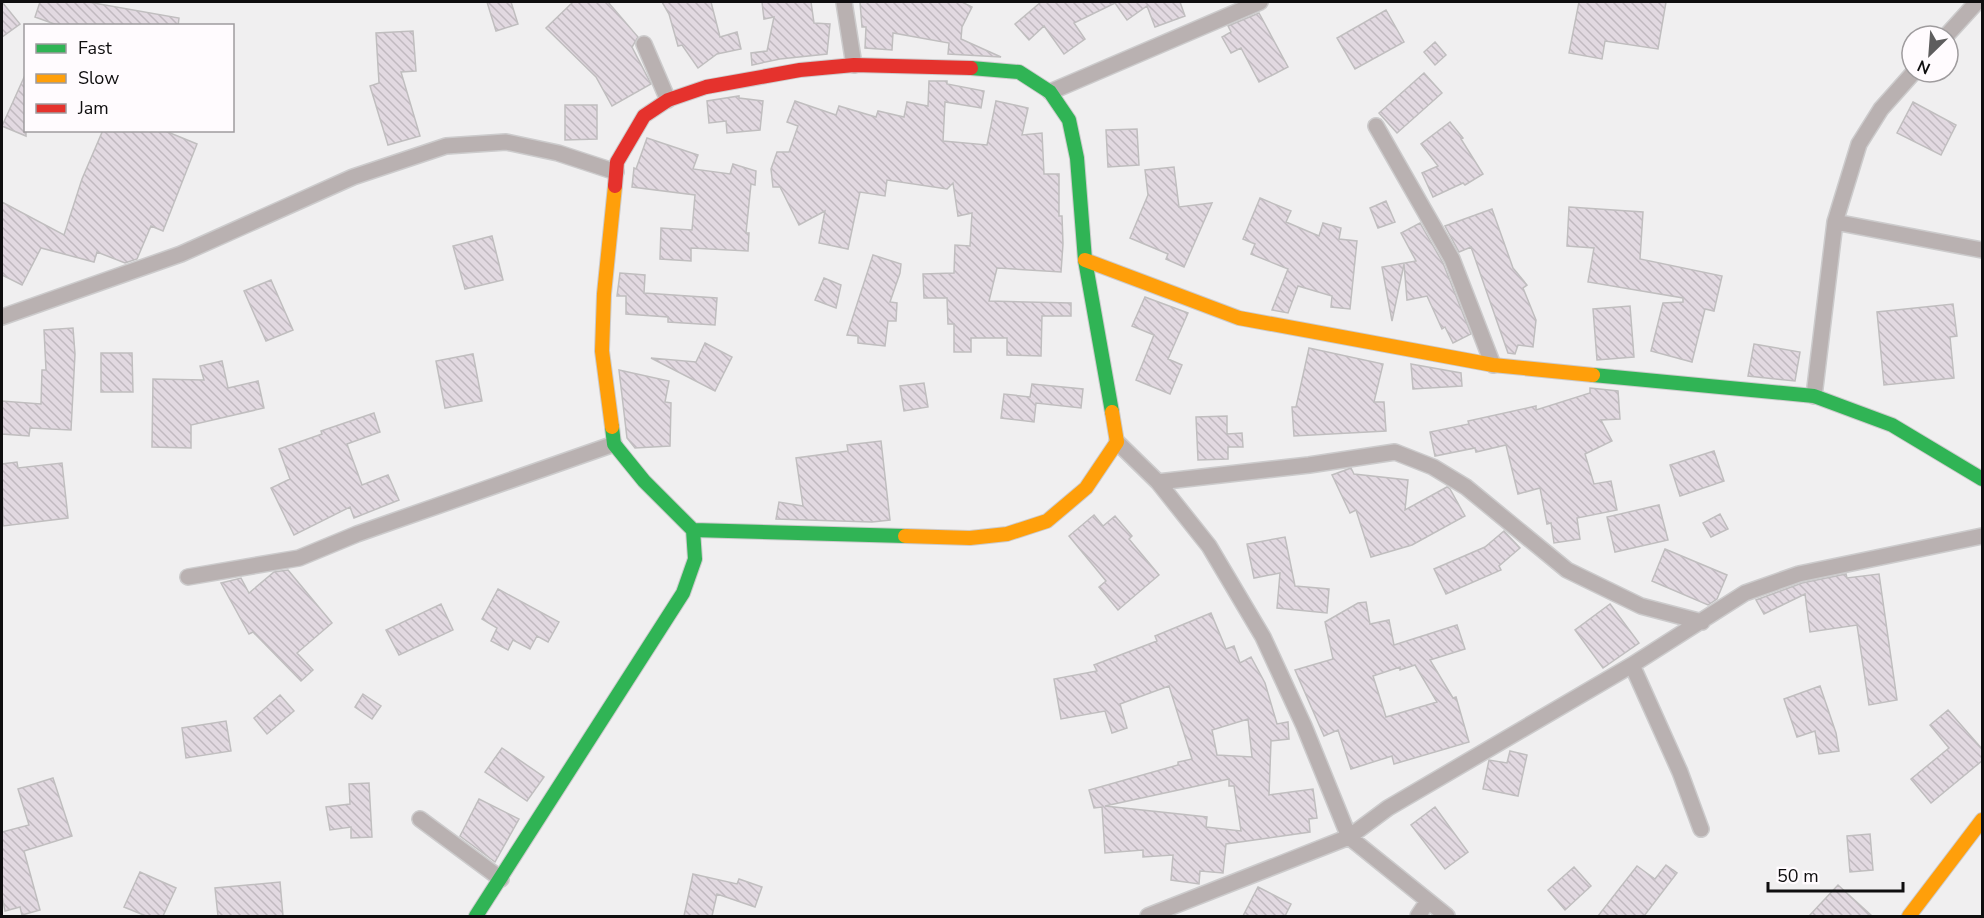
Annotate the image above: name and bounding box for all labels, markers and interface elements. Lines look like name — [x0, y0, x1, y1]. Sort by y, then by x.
legend — [24, 24, 234, 132]
north arrow — [1900, 24, 1960, 84]
text: Fast — [78, 36, 113, 60]
text: N — [1914, 54, 1934, 79]
text: Slow — [78, 66, 119, 90]
text: Jam — [77, 96, 109, 120]
scale bar — [1768, 855, 1903, 893]
text: 50 m — [1777, 864, 1819, 888]

